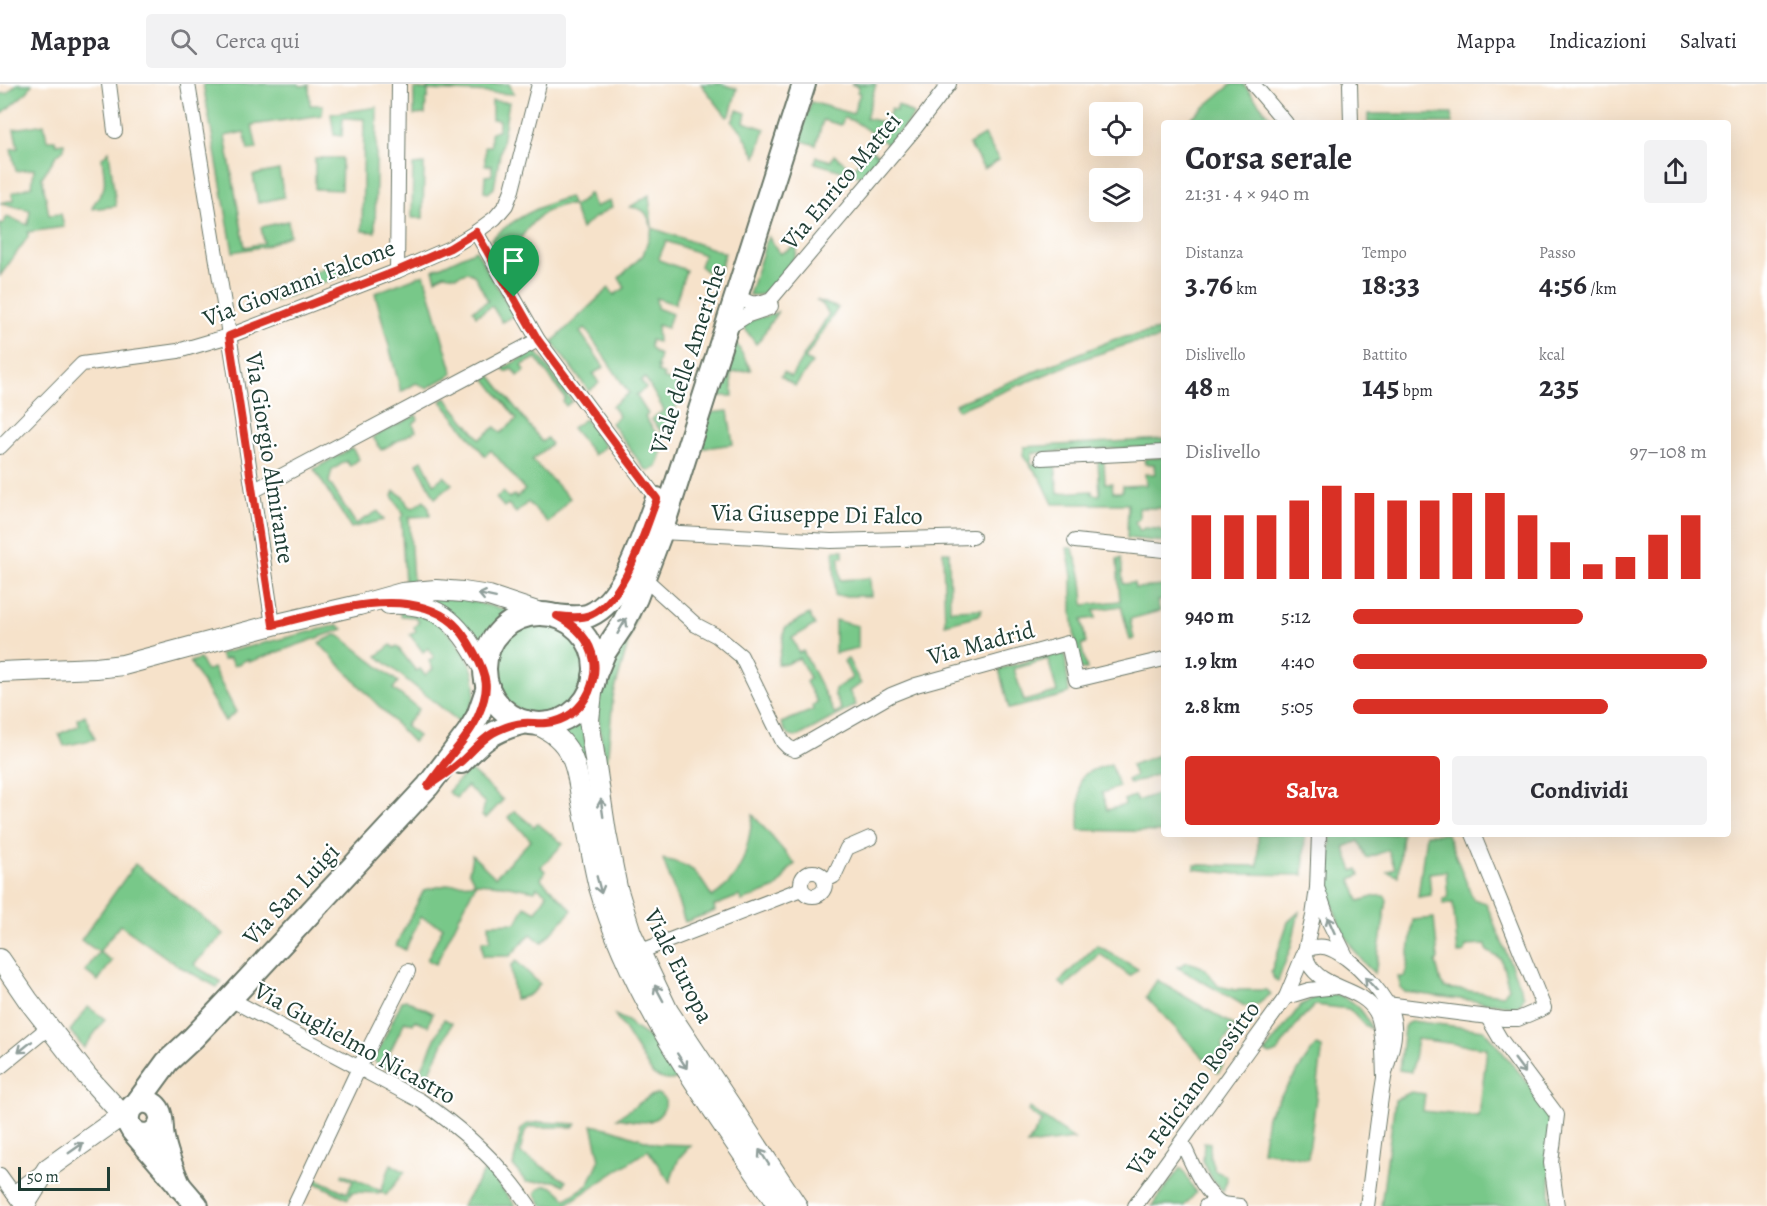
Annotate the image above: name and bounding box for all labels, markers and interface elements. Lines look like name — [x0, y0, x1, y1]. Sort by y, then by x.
search box — [146, 14, 566, 68]
text: Mappa — [30, 22, 110, 60]
icon: search — [167, 25, 200, 58]
text: Cerca qui — [215, 26, 300, 56]
text: Mappa — [1456, 27, 1516, 55]
text: Indicazioni — [1549, 27, 1647, 55]
text: Salvati — [1680, 27, 1737, 55]
map controls — [1089, 102, 1143, 222]
button: locate — [1089, 102, 1143, 156]
street label: Via Enrico Mattei — [773, 106, 908, 257]
text: Corsa serale — [1185, 135, 1352, 180]
button: share — [1644, 140, 1707, 203]
button: layers — [1089, 168, 1143, 222]
text: 21:31 · 4 × 940 m — [1185, 180, 1310, 207]
street label: Via Giovanni Falcone — [197, 232, 400, 335]
pin — [488, 235, 539, 297]
text: Distanza — [1185, 242, 1244, 264]
text: Tempo — [1362, 242, 1407, 264]
text: Passo — [1539, 242, 1576, 264]
icon: arrive — [497, 244, 530, 277]
street label: Viale delle Americhe — [642, 260, 734, 459]
text: 3.76 — [1185, 264, 1233, 304]
text: 18:33 — [1362, 264, 1420, 304]
text: 4:56 — [1539, 264, 1587, 304]
text: km — [1233, 278, 1257, 300]
text: /km — [1587, 278, 1617, 300]
text: Dislivello — [1185, 344, 1245, 366]
text: Battito — [1362, 344, 1407, 366]
text: kcal — [1539, 344, 1565, 366]
street label: Via Giorgio Almirante — [237, 349, 302, 566]
text: 48 — [1185, 366, 1214, 406]
text: 145 — [1362, 366, 1400, 406]
text: 235 — [1539, 366, 1579, 406]
text: m — [1214, 380, 1230, 402]
text: bpm — [1400, 380, 1433, 402]
text: Dislivello — [1185, 438, 1261, 465]
text: 97–108 m — [1630, 438, 1707, 465]
street label: Via Giuseppe Di Falco — [710, 496, 923, 532]
one-way arrow — [478, 590, 498, 601]
text: 940 m — [1185, 603, 1234, 630]
text: 5:12 — [1281, 603, 1311, 630]
street label: Via Madrid — [923, 613, 1038, 673]
one-way arrow — [616, 618, 628, 635]
text: 1.9 km — [1185, 648, 1238, 675]
text: 4:40 — [1281, 648, 1315, 675]
text: 2.8 km — [1185, 693, 1240, 720]
text: 5:05 — [1281, 693, 1314, 720]
button: Salva — [1185, 756, 1440, 825]
button: Condividi — [1452, 756, 1707, 825]
one-way arrow — [597, 799, 608, 818]
street label: Via San Luigi — [235, 836, 346, 953]
one-way arrow — [594, 875, 606, 894]
street label: Viale Europa — [636, 902, 722, 1029]
one-way arrow — [1325, 916, 1336, 934]
street label: Via Guglielmo Nicastro — [247, 974, 462, 1112]
one-way arrow — [1364, 977, 1378, 992]
one-way arrow — [653, 985, 665, 1002]
street label: Via Feliciano Rossitto — [1118, 994, 1267, 1183]
one-way arrow — [17, 1040, 33, 1053]
one-way arrow — [676, 1052, 688, 1069]
one-way arrow — [1514, 1058, 1527, 1074]
one-way arrow — [68, 1142, 84, 1154]
one-way arrow — [758, 1149, 770, 1166]
scale bar — [18, 1164, 110, 1192]
text: 50 m — [27, 1166, 59, 1188]

